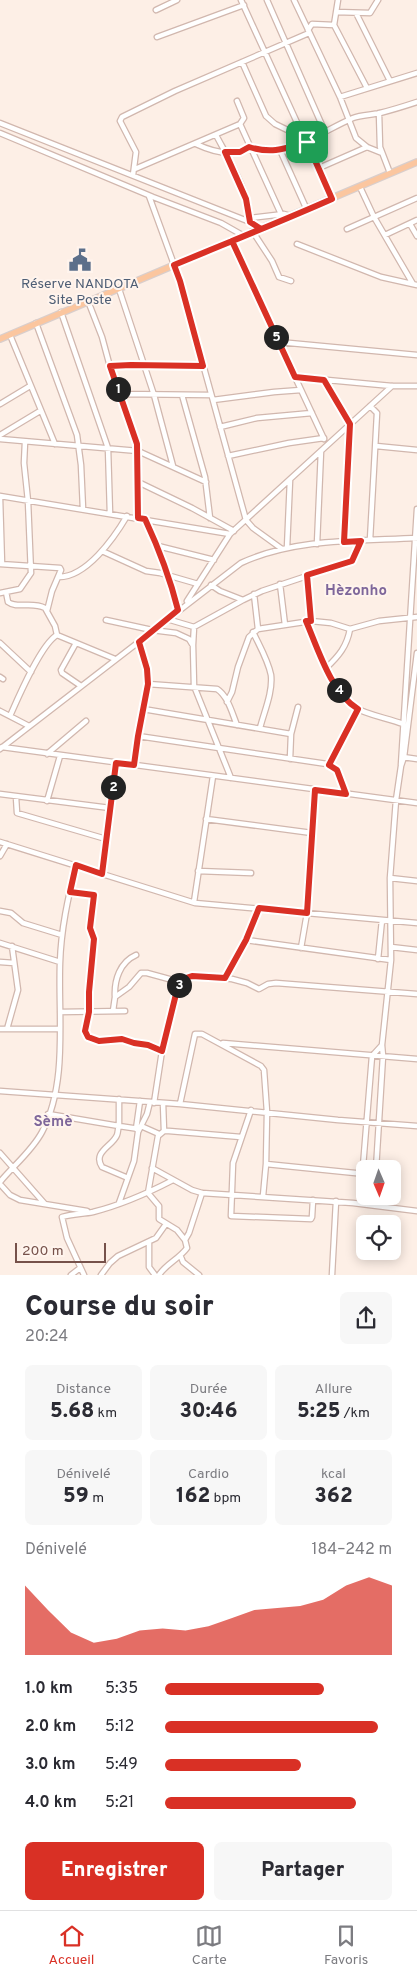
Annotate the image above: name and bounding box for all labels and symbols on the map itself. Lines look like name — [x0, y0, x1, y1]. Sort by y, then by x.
pin — [286, 121, 328, 163]
public building icon: Réserve NANDOTA Site Poste — [67, 247, 93, 273]
place label: Réserve NANDOTA Site Poste — [21, 276, 139, 309]
pin: 5 — [264, 324, 288, 350]
pin: 1 — [106, 376, 130, 402]
district label: Hèzonho — [325, 582, 387, 601]
pin: 4 — [326, 678, 352, 702]
pin: 2 — [100, 774, 126, 800]
pin: 3 — [166, 972, 192, 998]
district label: Sèmè — [33, 1113, 73, 1132]
north arrow — [356, 1160, 401, 1205]
scale bar — [15, 1240, 106, 1263]

